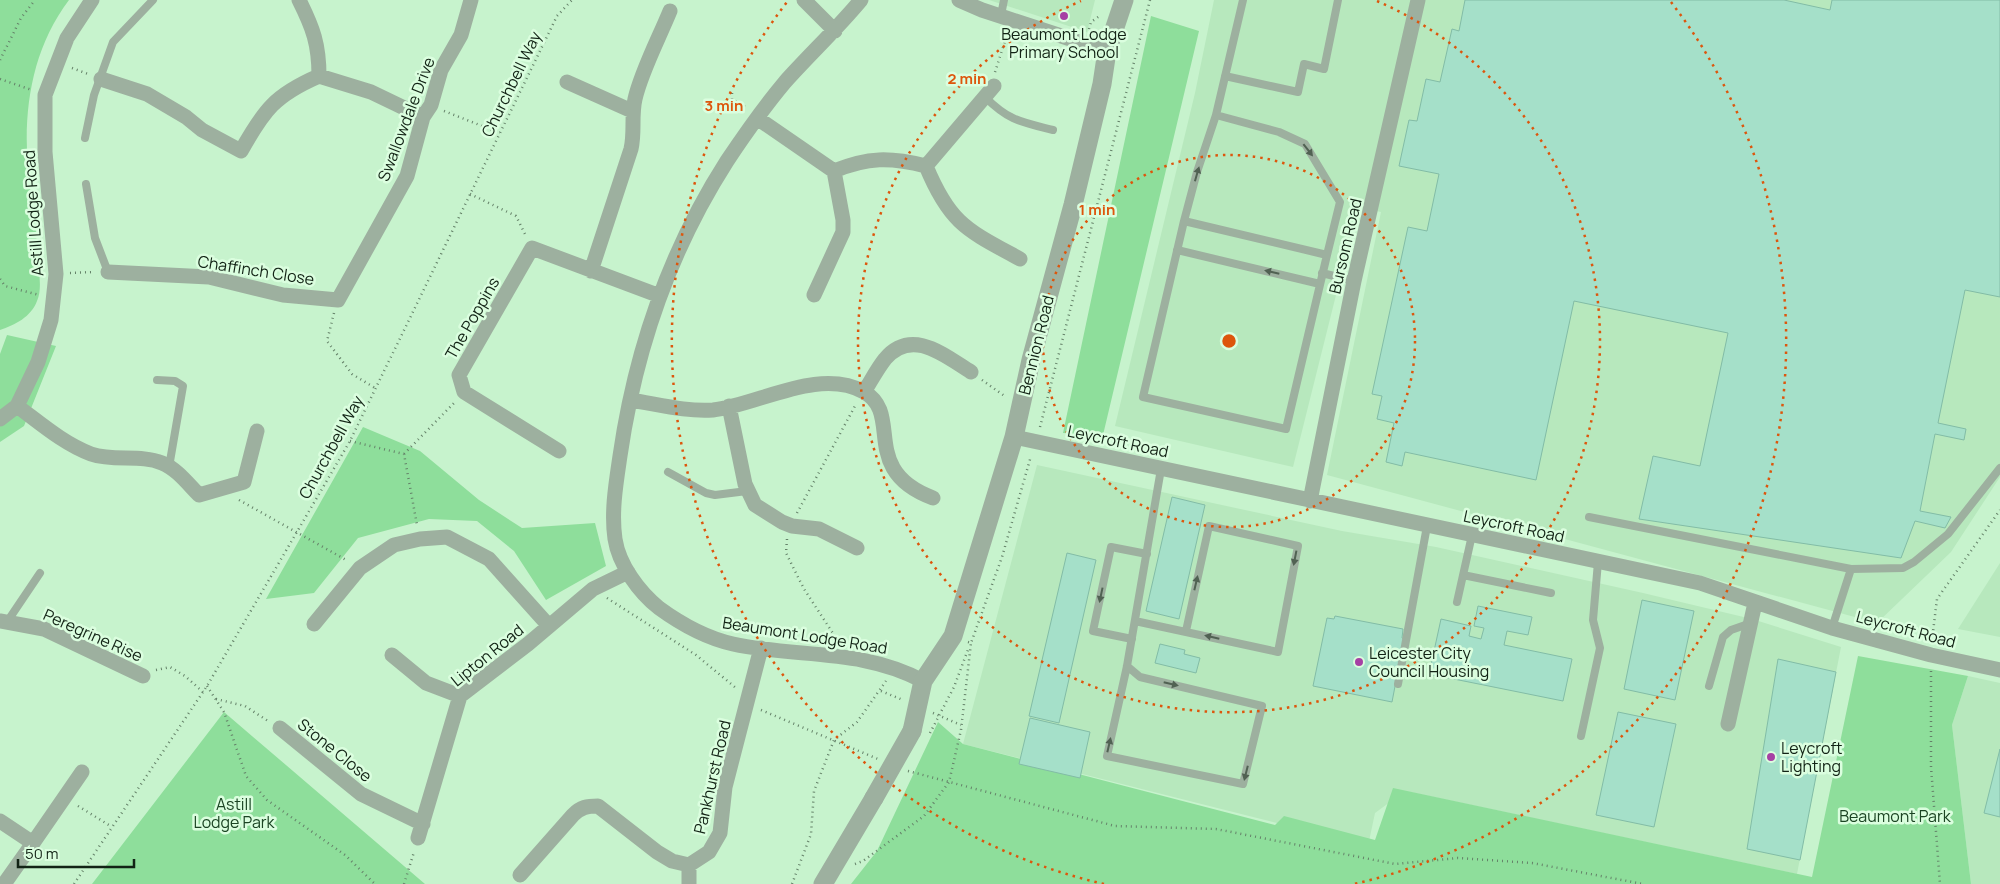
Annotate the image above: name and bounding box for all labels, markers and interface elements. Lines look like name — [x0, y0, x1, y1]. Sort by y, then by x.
marker: Beaumont Lodge Primary School — [1058, 10, 1070, 22]
place label: Beaumont Lodge Primary School — [1001, 23, 1127, 63]
street label: Churchbell Way — [476, 27, 546, 141]
street label: Swallowdale Drive — [372, 54, 440, 184]
text: 2 min — [947, 68, 987, 89]
text: 3 min — [705, 95, 743, 116]
one-way arrow — [1303, 143, 1313, 157]
street label: Astill Lodge Road — [18, 149, 48, 277]
one-way arrow — [1193, 167, 1201, 182]
street label: Bursom Road — [1323, 196, 1367, 296]
text: 1 min — [1079, 199, 1115, 220]
street label: Chaffinch Close — [196, 250, 316, 290]
one-way arrow — [1265, 268, 1280, 276]
street label: The Poppins — [440, 273, 504, 363]
street label: Bennion Road — [1013, 293, 1059, 397]
centre of rings — [1220, 332, 1238, 350]
street label: Churchbell Way — [293, 391, 369, 503]
street label: Leycroft Road — [1066, 420, 1170, 462]
street label: Leycroft Road — [1462, 505, 1566, 547]
one-way arrow — [1291, 551, 1299, 567]
one-way arrow — [1192, 576, 1200, 591]
one-way arrow — [1096, 587, 1104, 603]
street label: Peregrine Rise — [40, 603, 146, 667]
street label: Leycroft Road — [1854, 605, 1958, 653]
street label: Beaumont Lodge Road — [721, 611, 889, 659]
street label: Lipton Road — [446, 619, 528, 691]
one-way arrow — [1205, 633, 1220, 641]
place label: Leicester City Council Housing — [1369, 642, 1489, 682]
marker: Leicester City Council Housing — [1353, 656, 1365, 668]
one-way arrow — [1163, 680, 1178, 688]
street label: Stone Close — [293, 713, 377, 787]
street label: Pankhurst Road — [688, 718, 736, 836]
one-way arrow — [1106, 737, 1114, 753]
place label: Leycroft Lighting — [1781, 737, 1843, 777]
marker: Leycroft Lighting — [1765, 751, 1777, 763]
one-way arrow — [1242, 765, 1250, 780]
park label: Astill Lodge Park — [193, 793, 276, 833]
park label: Beaumont Park — [1839, 805, 1952, 827]
scale bar — [18, 836, 134, 868]
text: 50 m — [25, 843, 59, 864]

